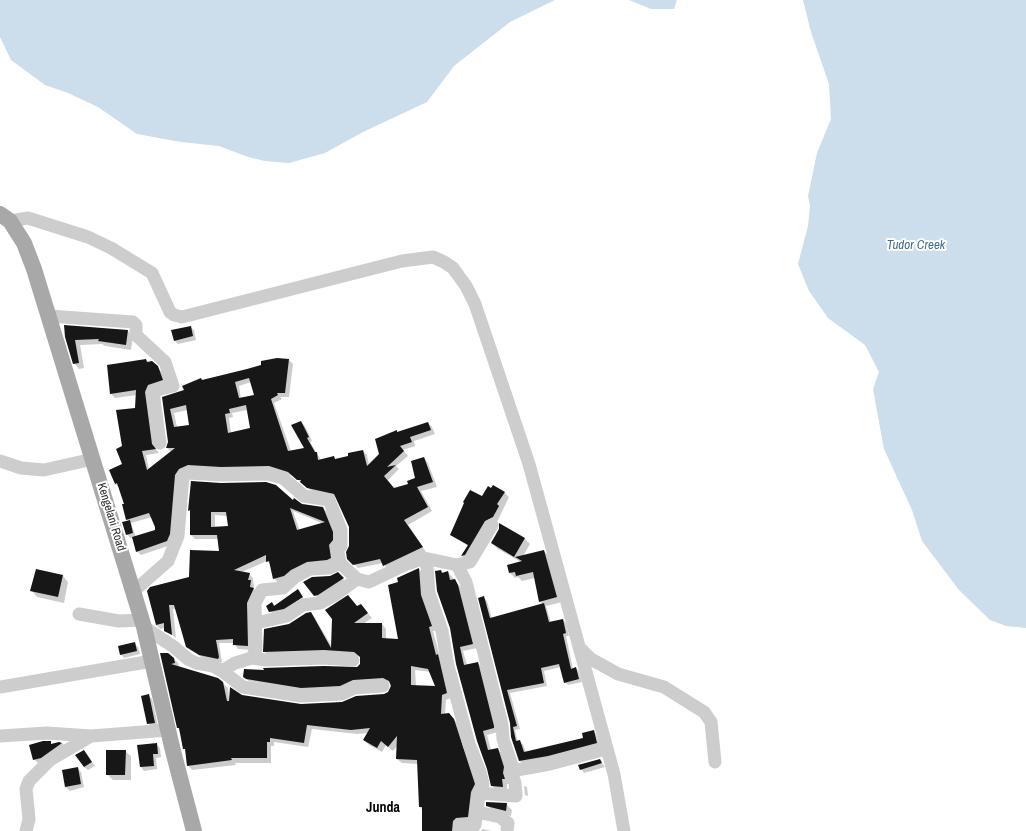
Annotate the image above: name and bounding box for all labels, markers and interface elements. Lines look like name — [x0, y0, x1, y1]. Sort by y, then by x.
water label: Tudor Creek — [887, 238, 945, 254]
street label: Kengelani Road — [94, 481, 128, 553]
district label: Junda — [366, 800, 400, 816]

